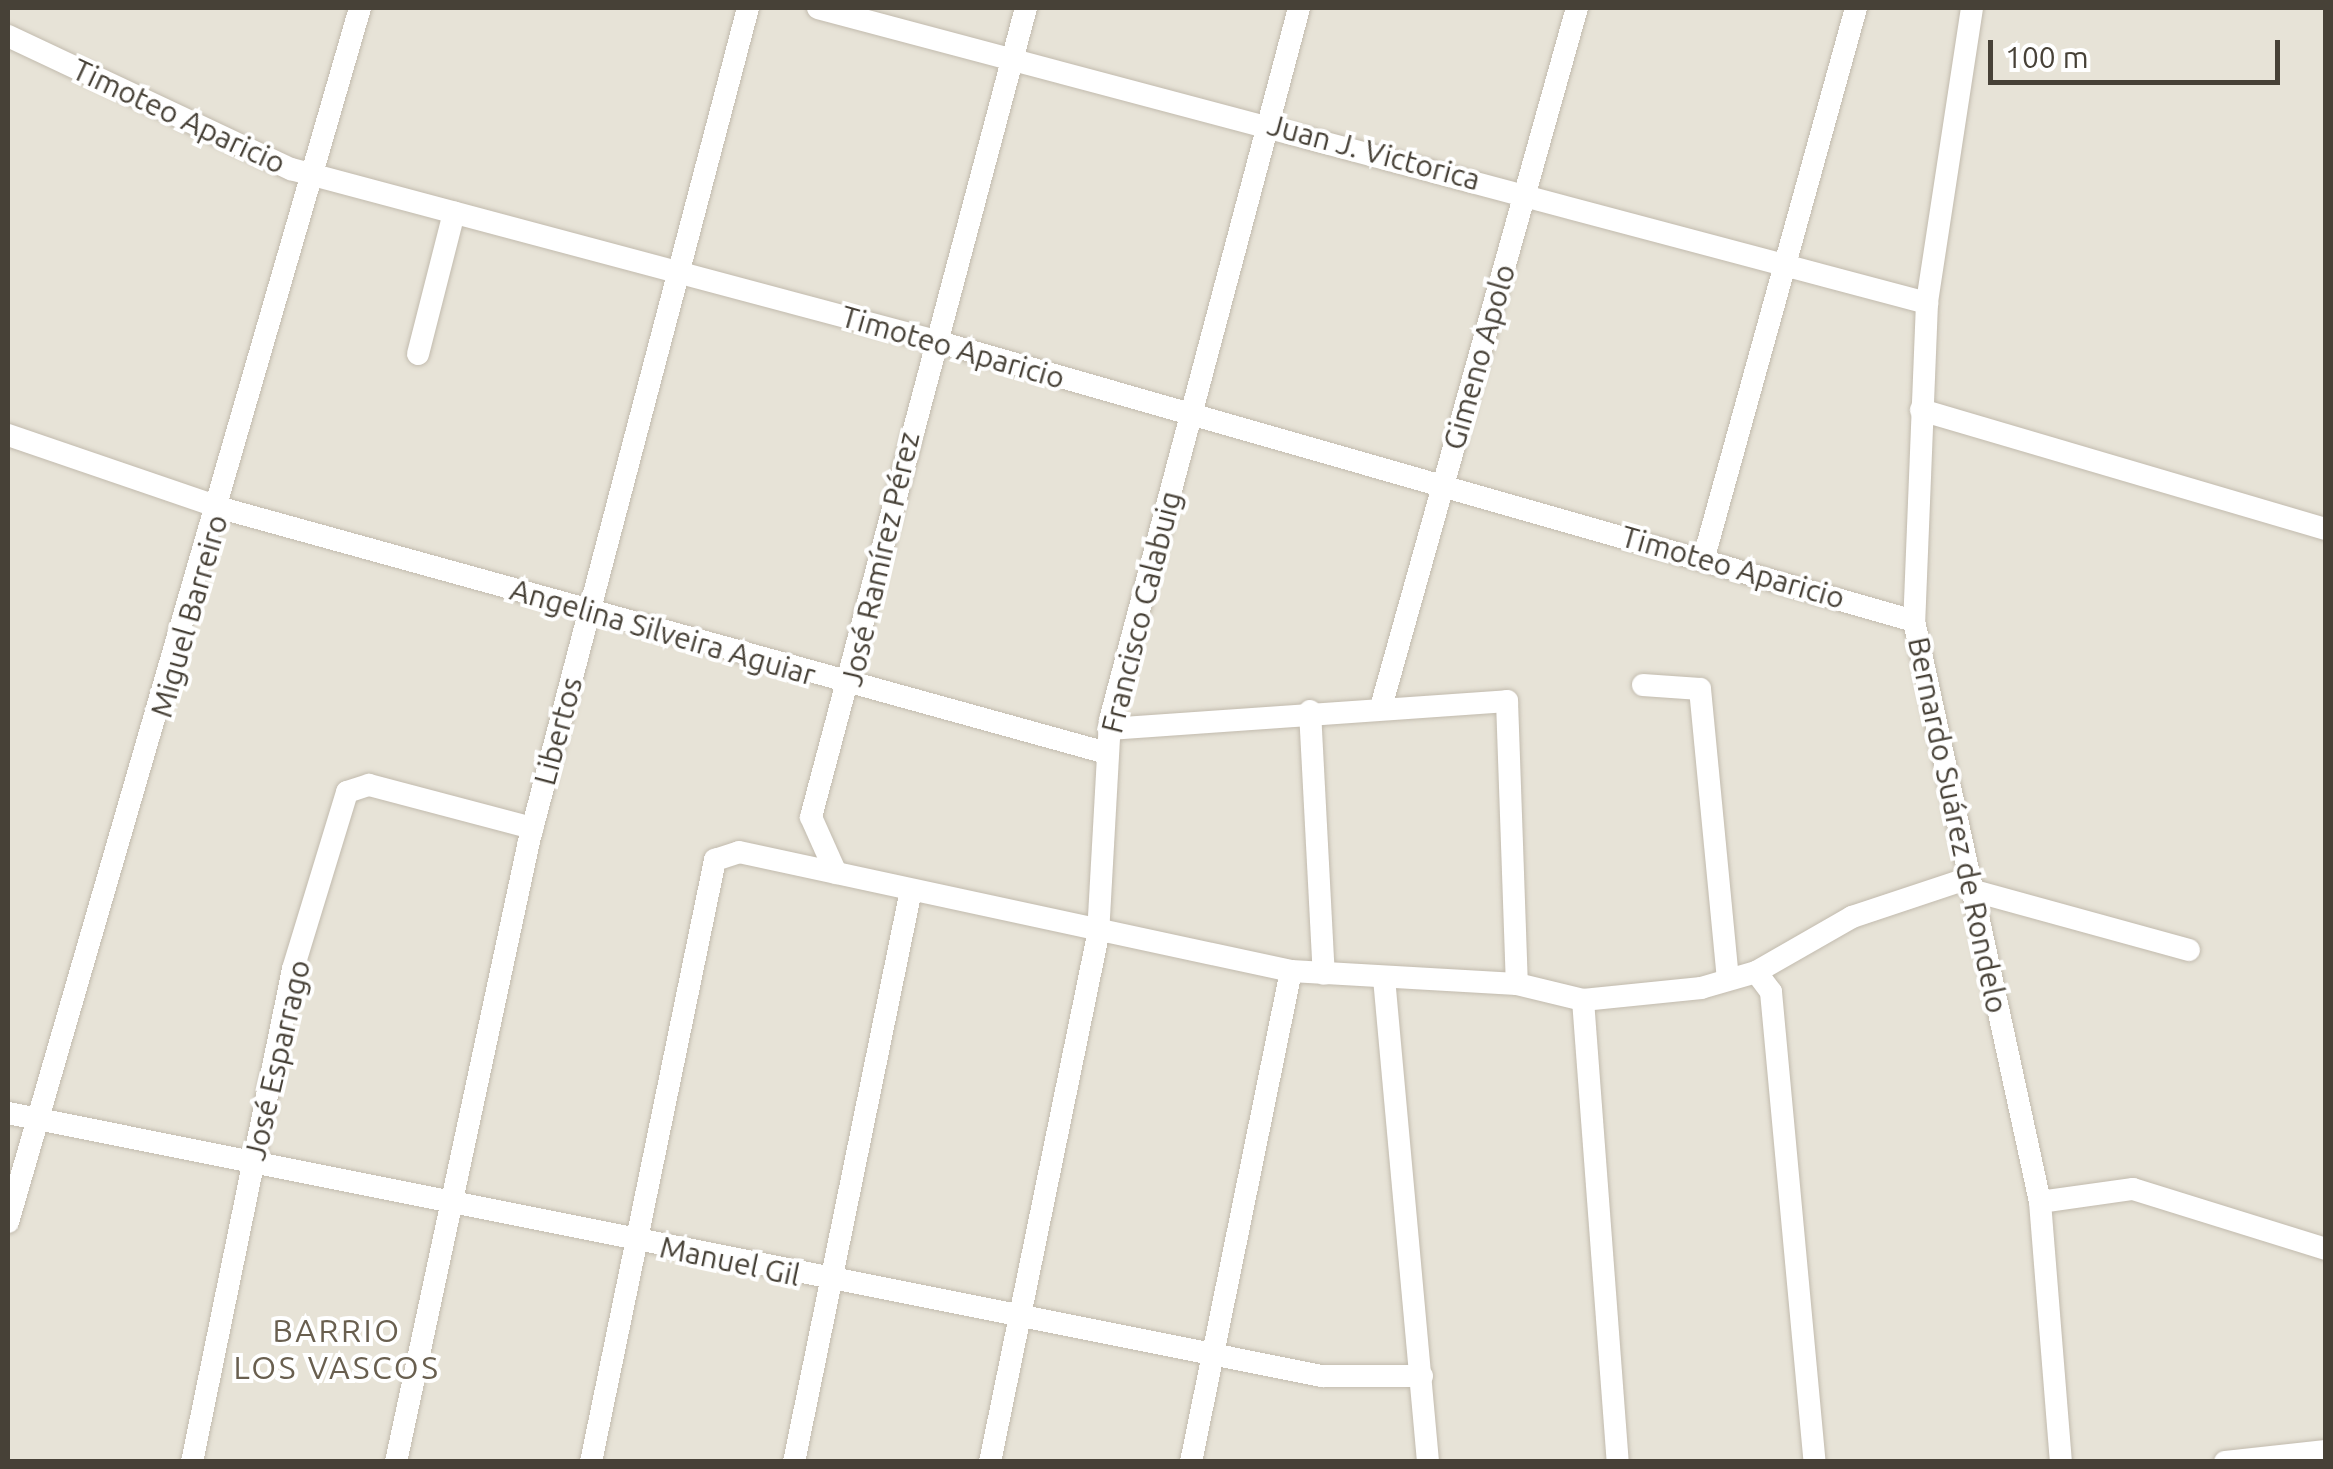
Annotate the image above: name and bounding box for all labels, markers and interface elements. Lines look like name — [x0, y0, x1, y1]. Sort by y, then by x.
scale bar — [1993, 20, 2286, 82]
text: 100 m — [2005, 40, 2089, 74]
street label: Timoteo Aparicio — [67, 51, 291, 181]
street label: Juan J. Victorica — [1264, 106, 1484, 198]
street label: Gimeno Apolo — [1435, 260, 1523, 454]
street label: Timoteo Aparicio — [837, 298, 1069, 396]
street label: José Ramírez Pérez — [833, 428, 927, 690]
street label: Francisco Calabuig — [1094, 487, 1188, 737]
street label: Miguel Barreiro — [143, 511, 235, 721]
street label: Timoteo Aparicio — [1617, 518, 1849, 616]
street label: Angelina Silveira Aguiar — [506, 571, 820, 693]
street label: Bernardo Suárez de Rondelo — [1901, 634, 2015, 1016]
street label: Libertos — [526, 673, 590, 789]
street label: José Esparrago — [236, 956, 318, 1164]
street label: Manuel Gil — [657, 1229, 803, 1293]
district label: BARRIO LOS VASCOS — [234, 1312, 440, 1387]

